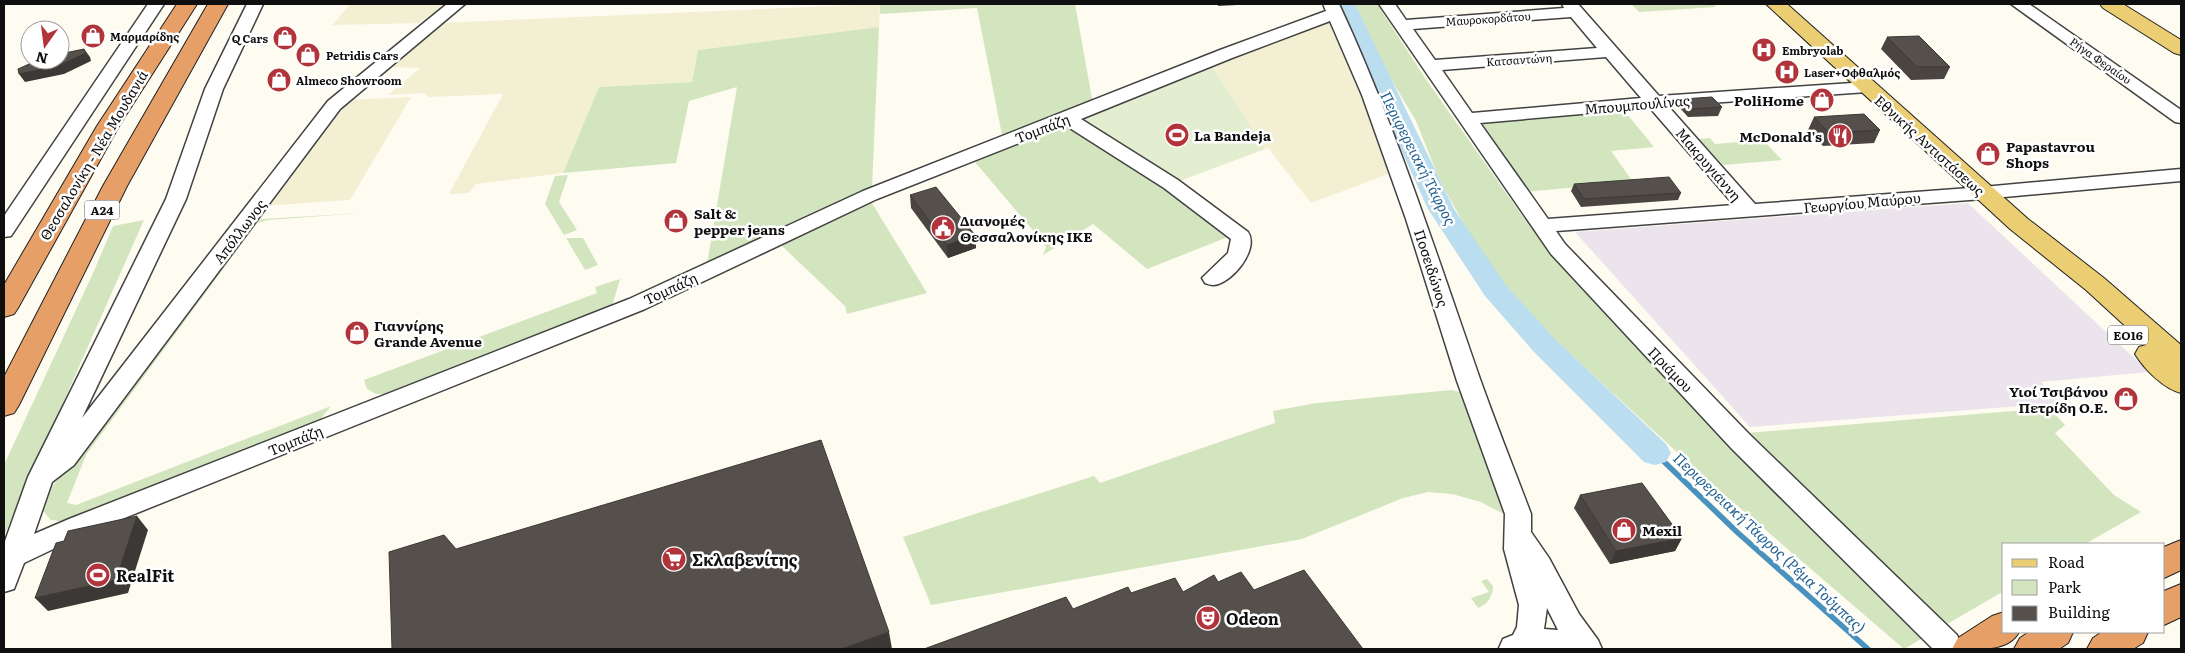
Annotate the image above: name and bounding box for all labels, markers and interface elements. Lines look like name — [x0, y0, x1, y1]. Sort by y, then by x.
street label: Μαυροκορδάτου — [1445, 7, 1531, 29]
north arrow — [20, 20, 70, 70]
shop icon: Μαρμαρίδης — [80, 23, 106, 49]
shop icon: Q Cars — [272, 25, 298, 51]
place label: Μαρμαρίδης — [110, 28, 179, 44]
place label: Q Cars — [232, 30, 268, 46]
street label: Ρήγα Φεραίου — [2067, 33, 2135, 87]
hospital icon: Embryolab — [1751, 37, 1777, 63]
shop icon: Petridis Cars — [295, 42, 321, 68]
place label: Embryolab — [1782, 42, 1843, 58]
text: N — [33, 47, 50, 70]
place label: Petridis Cars — [326, 47, 399, 63]
street label: Κατσαντώνη — [1486, 49, 1552, 69]
hospital icon: Laser+Οφθαλμός — [1774, 59, 1800, 85]
place label: Laser+Οφθαλμός — [1804, 64, 1900, 80]
street label: Θεσσαλονίκη - Νέα Μουδανιά — [34, 66, 152, 244]
shop icon: Almeco Showroom — [266, 67, 292, 93]
place label: Almeco Showroom — [296, 72, 402, 88]
water label: Περιφερειακή Τάφρος — [1375, 87, 1463, 229]
shop icon: PoliHome — [1809, 87, 1835, 113]
street label: Μπουμπουλίνας — [1583, 89, 1691, 119]
place label: PoliHome — [1734, 90, 1804, 110]
street label: Εθνικής Αντιστάσεως — [1871, 90, 1989, 200]
street label: Τομπάζη — [1012, 108, 1072, 148]
sports icon: La Bandeja — [1164, 122, 1190, 148]
street label: Μακρυγιάννη — [1672, 123, 1746, 205]
restaurant icon: McDonald's — [1827, 123, 1853, 149]
place label: La Bandeja — [1194, 125, 1272, 145]
place label: McDonald's — [1739, 126, 1822, 146]
place label: Papastavrou Shops — [2006, 136, 2095, 172]
shop icon: Papastavrou Shops — [1975, 141, 2001, 167]
street label: Γεωργίου Μαύρου — [1803, 187, 1921, 217]
street label: Απόλλωνος — [208, 195, 270, 267]
road number: Α24 — [84, 200, 120, 220]
place label: Salt & pepper jeans — [694, 203, 785, 239]
shop icon: Salt & pepper jeans — [663, 208, 689, 234]
place label: Διανομές Θεσσαλονίκης ΙΚΕ — [960, 210, 1093, 246]
public building icon: Διανομές Θεσσαλονίκης ΙΚΕ — [930, 215, 956, 241]
street label: Ποσειδώνος — [1410, 227, 1454, 309]
street label: Τομπάζη — [640, 267, 700, 309]
place label: Γιαννίρης Grande Avenue — [374, 315, 482, 351]
shop icon: Γιαννίρης Grande Avenue — [344, 320, 370, 346]
road number: ΕΟ16 — [2108, 326, 2148, 344]
street label: Πριάμου — [1644, 342, 1698, 396]
place label: Υιοί Τσιβάνου Πετρίδη Ο.Ε. — [2009, 381, 2108, 417]
shop icon: Υιοί Τσιβάνου Πετρίδη Ο.Ε. — [2113, 386, 2139, 412]
street label: Τομπάζη — [265, 420, 325, 460]
water label: Περιφερειακή Τάφρος (Ρέμα Τούμπας) — [1669, 446, 1871, 638]
shop icon: Mexil — [1611, 517, 1637, 543]
place label: Mexil — [1642, 520, 1682, 540]
legend — [2002, 543, 2165, 633]
supermarket icon: Σκλαβενίτης — [661, 546, 687, 572]
place label: Σκλαβενίτης — [692, 547, 798, 571]
text: Road — [2048, 550, 2084, 573]
sports icon: RealFit — [85, 562, 111, 588]
place label: RealFit — [116, 563, 174, 587]
text: Park — [2048, 575, 2082, 598]
text: Building — [2048, 600, 2110, 623]
theatre icon: Odeon — [1195, 605, 1221, 631]
place label: Odeon — [1226, 606, 1279, 630]

